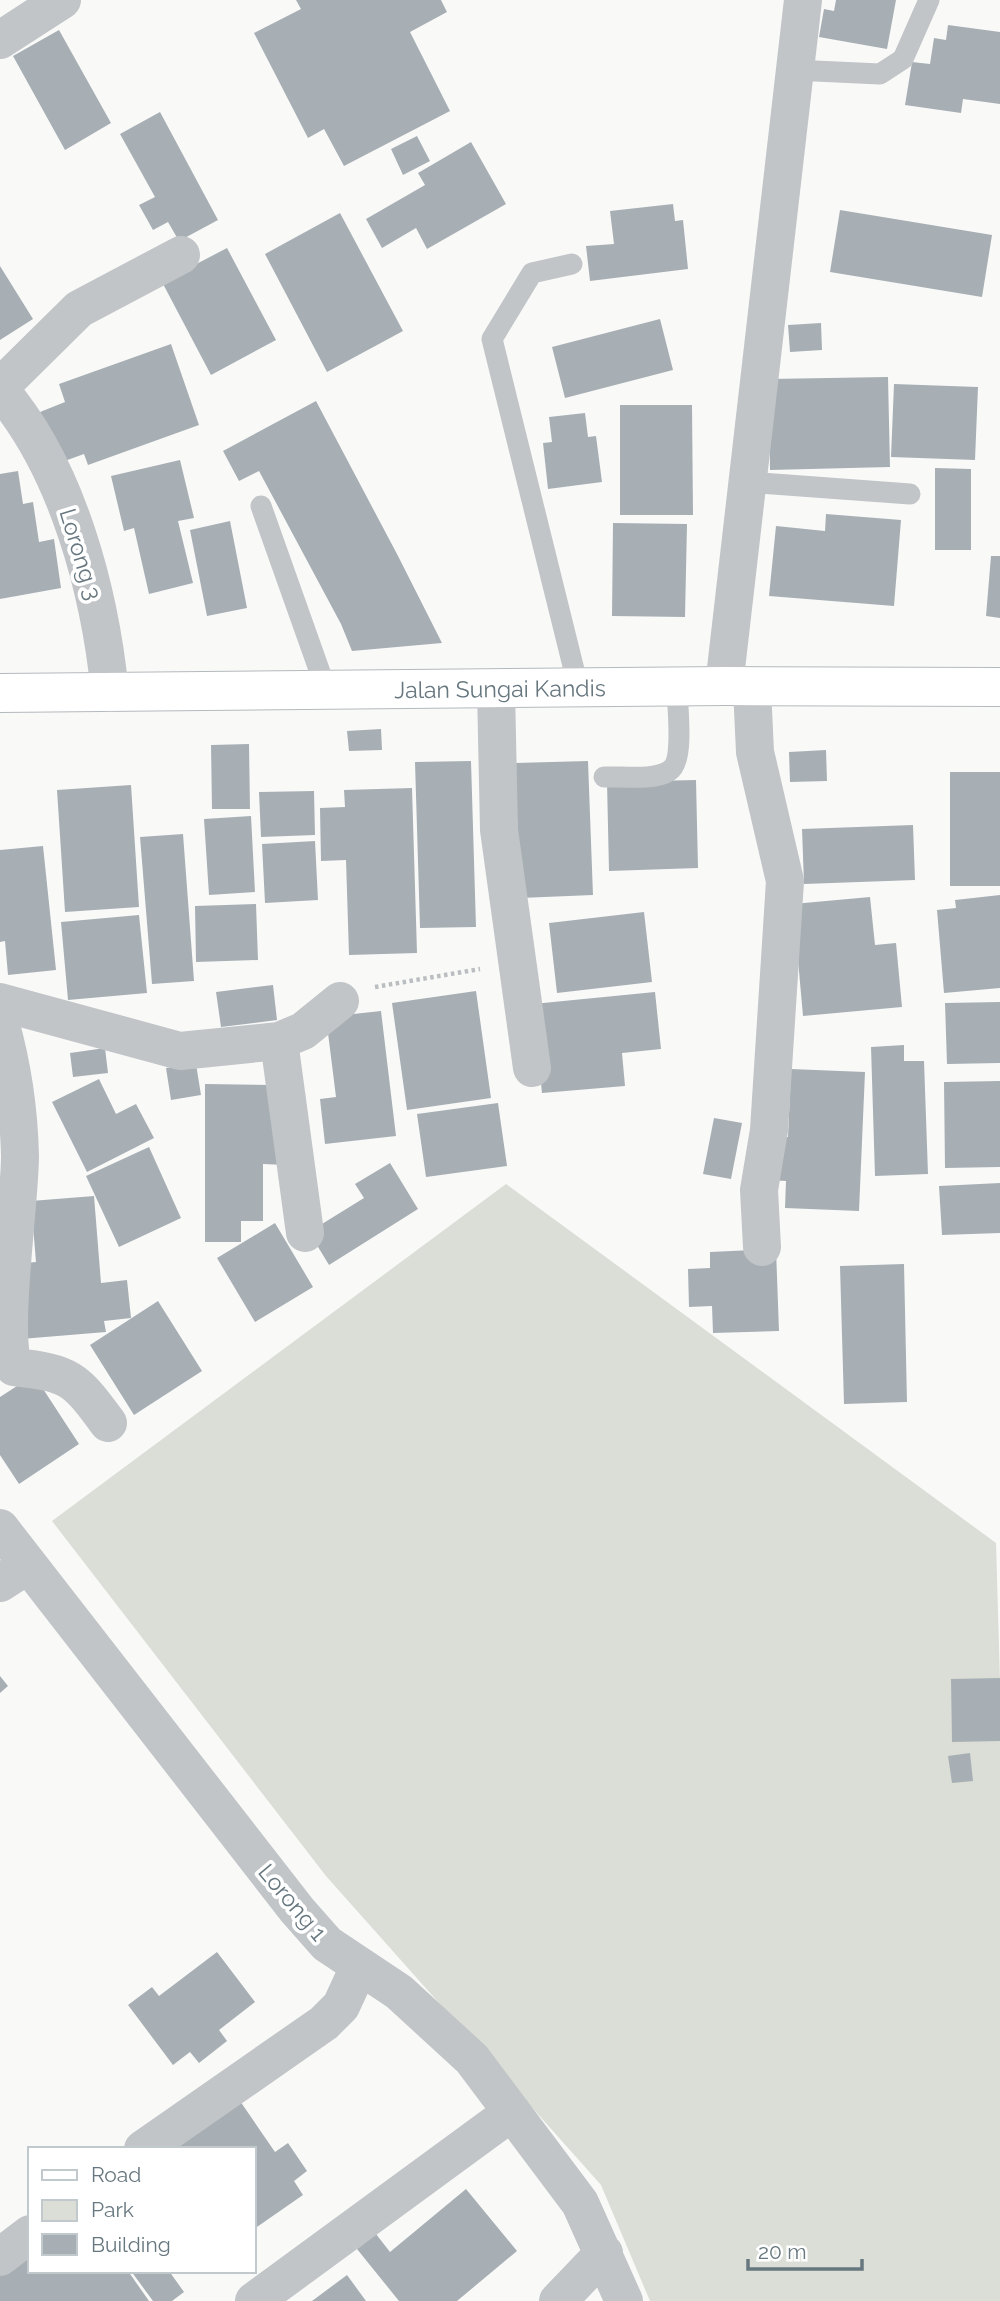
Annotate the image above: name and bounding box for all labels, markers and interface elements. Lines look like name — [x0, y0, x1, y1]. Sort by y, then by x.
street label: Lorong 3 — [54, 505, 108, 603]
street label: Jalan Sungai Kandis — [394, 674, 606, 703]
street label: Lorong 1 — [253, 1858, 333, 1946]
legend — [28, 2147, 256, 2273]
text: Road — [91, 2162, 141, 2187]
text: Park — [91, 2197, 134, 2222]
scale bar — [748, 2228, 862, 2272]
text: Building — [91, 2232, 171, 2257]
text: 20 m — [758, 2239, 806, 2264]

